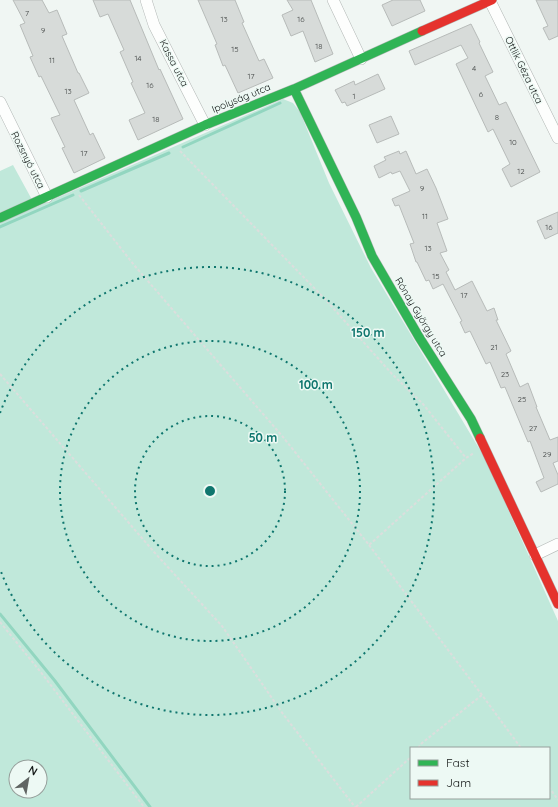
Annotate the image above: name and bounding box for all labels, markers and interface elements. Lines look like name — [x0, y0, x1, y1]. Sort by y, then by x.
house number: 7 — [25, 8, 29, 18]
house number: 13 — [220, 14, 228, 24]
house number: 16 — [297, 14, 305, 24]
house number: 9 — [41, 25, 46, 35]
street label: Ottlik Géza utca — [502, 34, 546, 106]
street label: Kassa utca — [157, 37, 191, 89]
house number: 18 — [315, 41, 323, 51]
house number: 15 — [231, 44, 239, 54]
house number: 14 — [134, 53, 142, 63]
house number: 11 — [49, 55, 55, 65]
house number: 4 — [472, 63, 476, 73]
house number: 17 — [247, 71, 255, 81]
house number: 16 — [146, 80, 154, 90]
street label: Ipolyság utca — [210, 80, 272, 116]
house number: 13 — [64, 86, 72, 96]
house number: 6 — [479, 89, 484, 99]
house number: 1 — [353, 91, 356, 101]
house number: 8 — [495, 112, 499, 122]
house number: 18 — [152, 114, 160, 124]
street label: Rozsnyó utca — [8, 129, 48, 191]
house number: 10 — [509, 137, 517, 147]
house number: 17 — [80, 148, 88, 158]
house number: 12 — [517, 166, 525, 176]
house number: 9 — [420, 183, 425, 193]
house number: 11 — [422, 211, 428, 221]
house number: 16 — [545, 222, 553, 232]
house number: 13 — [424, 243, 432, 253]
house number: 15 — [432, 271, 440, 281]
street label: Rónay György utca — [392, 275, 450, 359]
house number: 17 — [460, 290, 468, 300]
text: 150 m — [351, 325, 385, 340]
house number: 21 — [490, 342, 498, 352]
house number: 23 — [501, 369, 509, 379]
text: 100 m — [299, 377, 333, 392]
house number: 25 — [518, 394, 526, 404]
house number: 27 — [529, 423, 537, 433]
text: 50 m — [249, 430, 277, 445]
house number: 29 — [543, 449, 552, 459]
centre of rings — [203, 484, 217, 498]
legend — [410, 747, 550, 799]
text: Fast — [446, 755, 470, 770]
north arrow — [8, 759, 48, 799]
text: N — [26, 762, 40, 779]
text: Jam — [446, 775, 471, 790]

